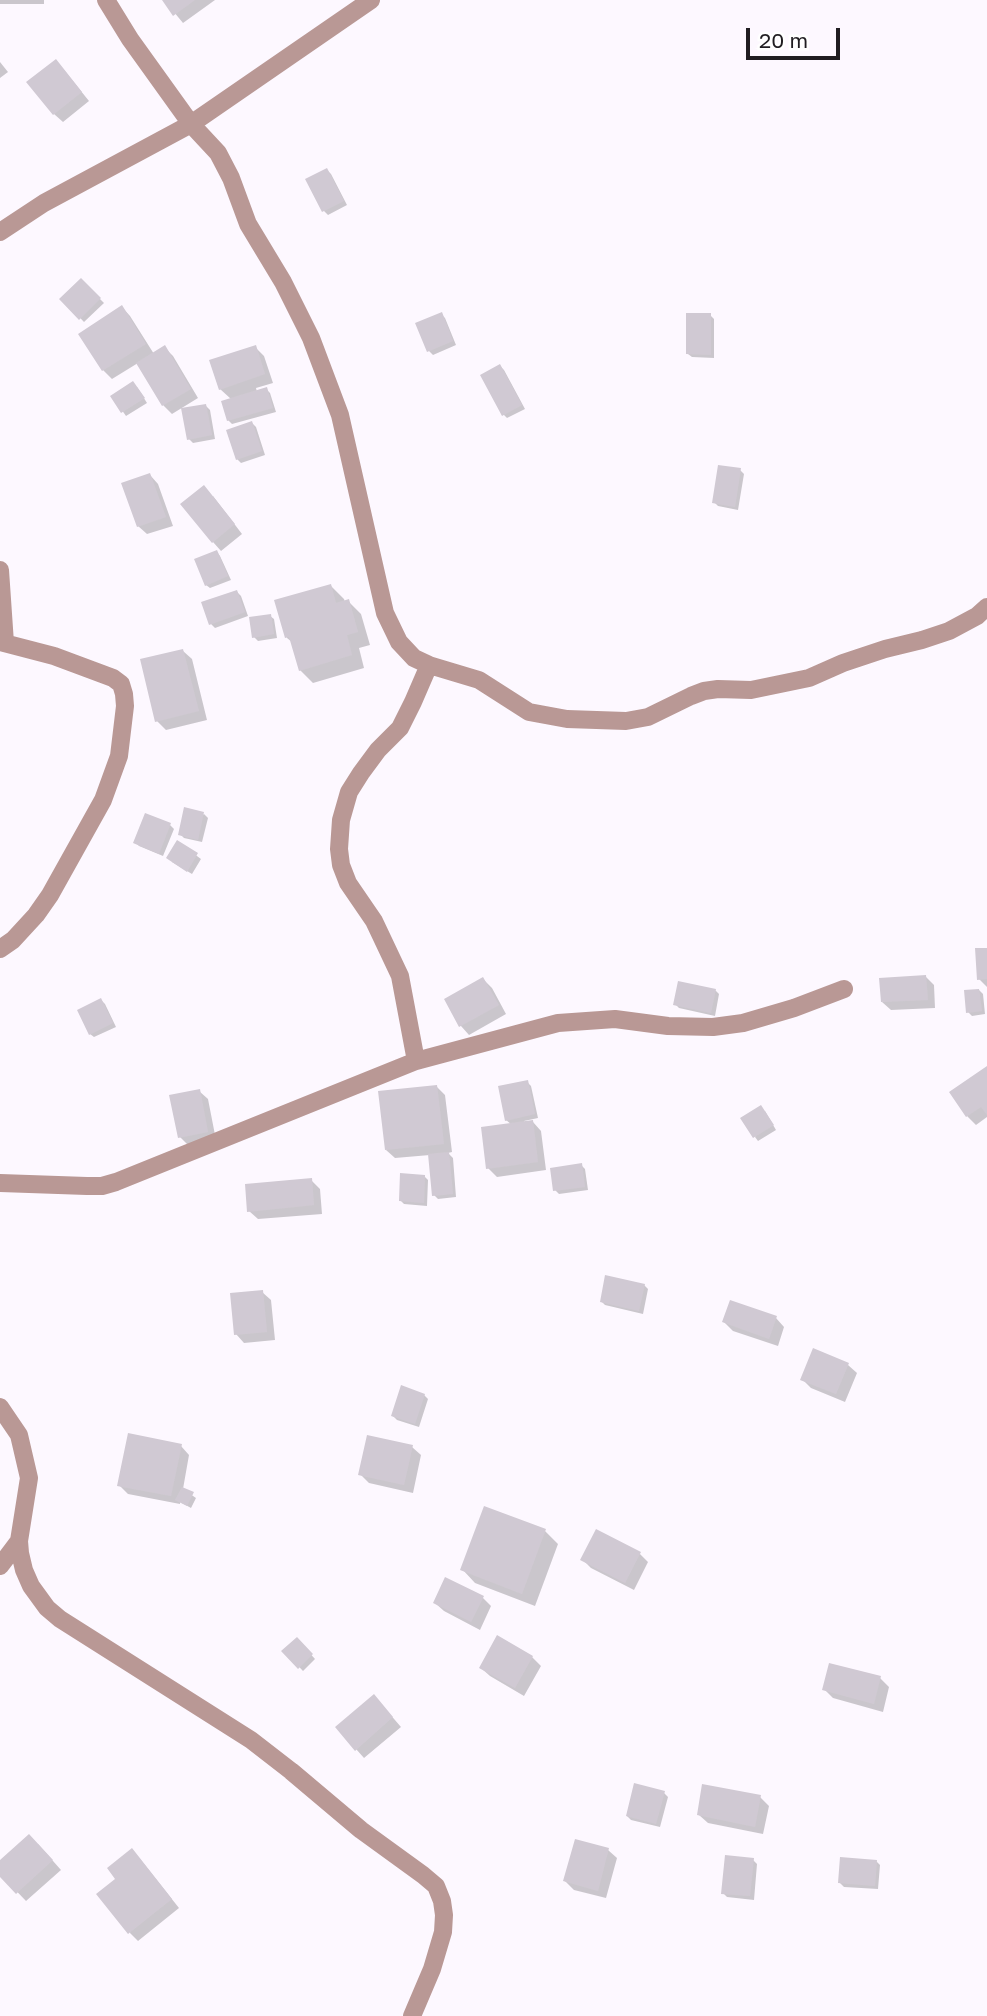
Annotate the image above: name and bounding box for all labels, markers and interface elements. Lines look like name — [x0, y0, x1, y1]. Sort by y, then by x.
scale bar — [749, 14, 844, 58]
text: 20 m — [759, 27, 808, 53]

